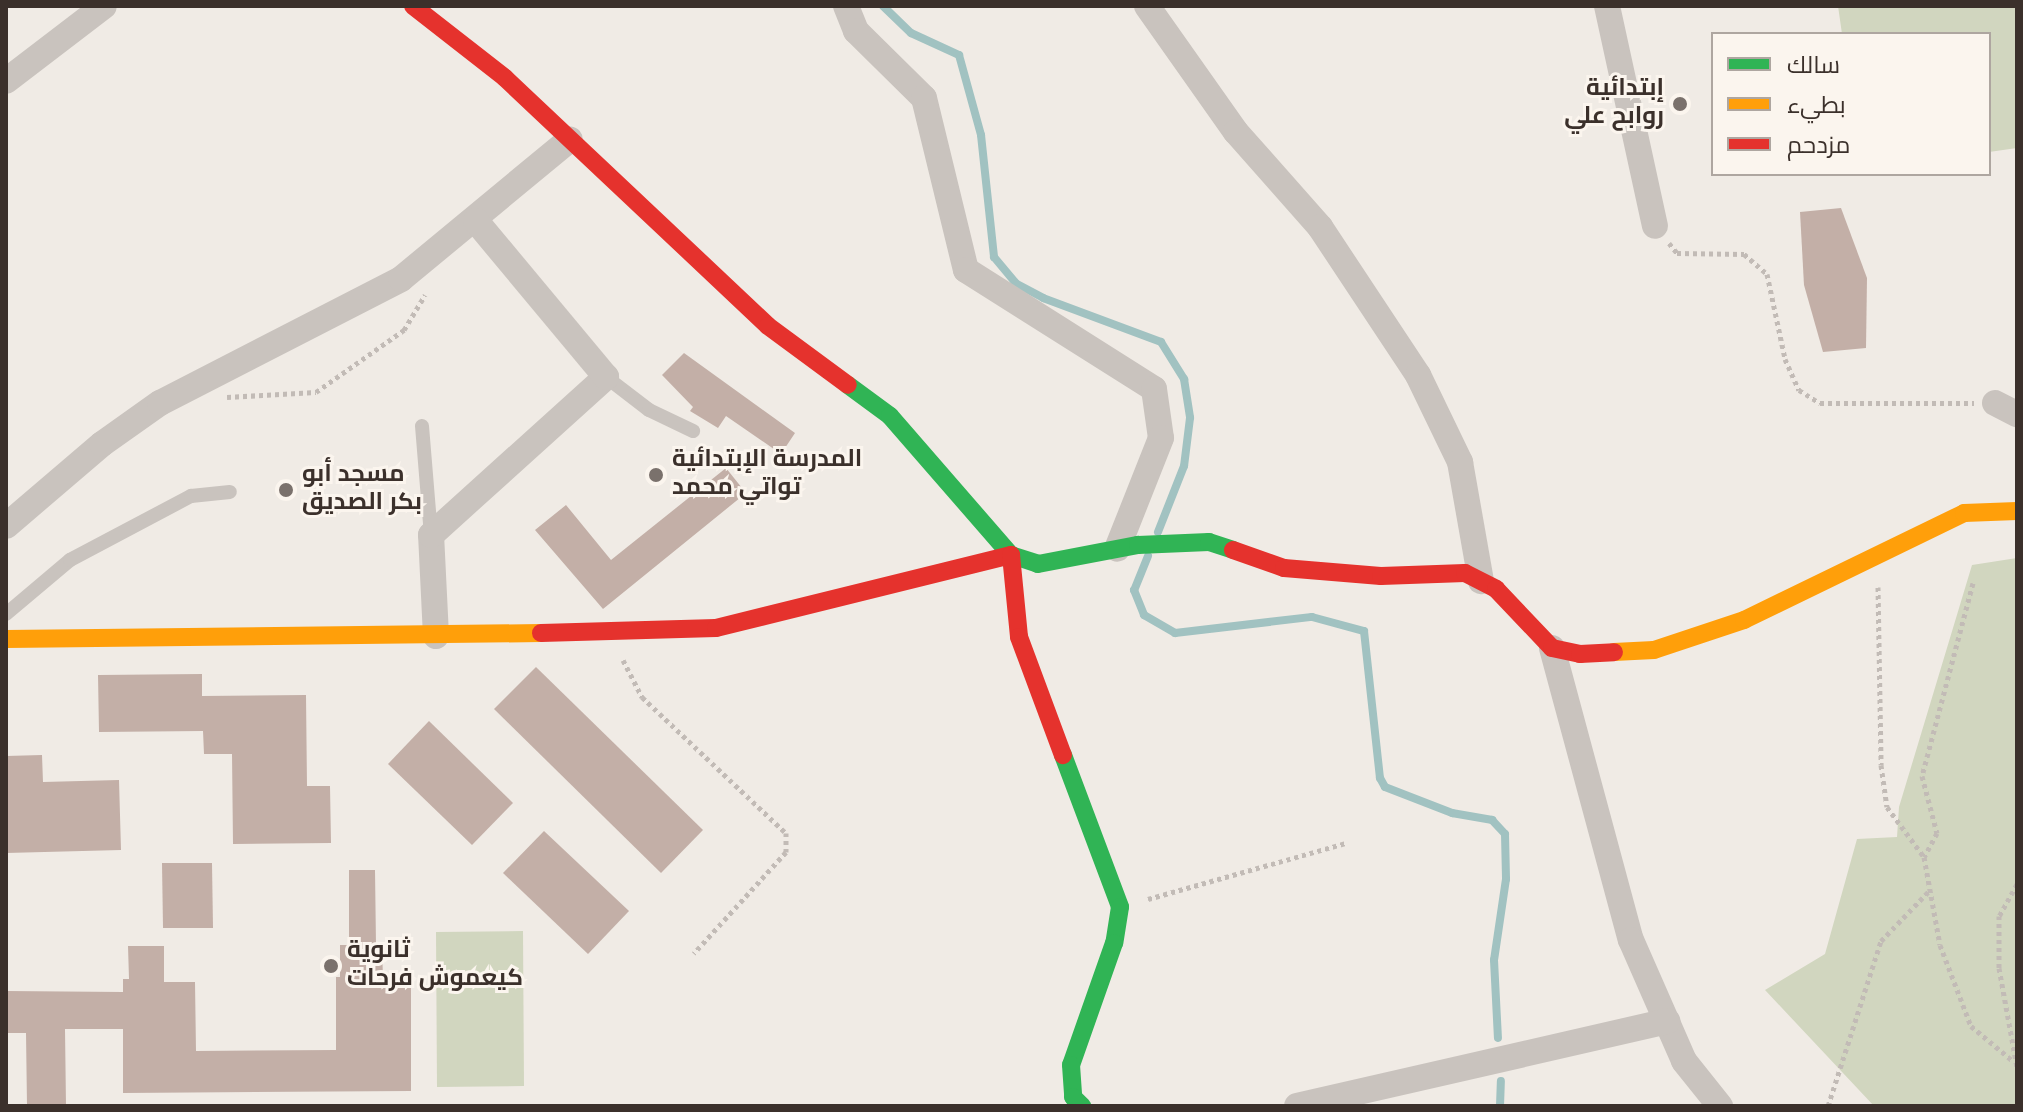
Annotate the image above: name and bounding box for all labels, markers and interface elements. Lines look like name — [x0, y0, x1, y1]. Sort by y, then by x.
legend — [1711, 32, 1991, 176]
text: سالك — [1787, 52, 1840, 82]
place label: إبتدائية روابح علي — [1564, 76, 1664, 132]
text: بطيء — [1787, 92, 1846, 122]
marker: إبتدائية روابح علي — [1671, 95, 1689, 113]
text: مزدحم — [1787, 132, 1850, 162]
place label: المدرسة الإبتدائية تواتي محمد — [672, 447, 862, 503]
place label: مسجد أبو بكر الصديق — [302, 462, 422, 518]
marker: المدرسة الإبتدائية تواتي محمد — [647, 466, 665, 484]
marker: مسجد أبو بكر الصديق — [277, 481, 295, 499]
place label: ثانوية كيعموش فرحات — [347, 938, 523, 994]
marker: ثانوية كيعموش فرحات — [322, 957, 340, 975]

